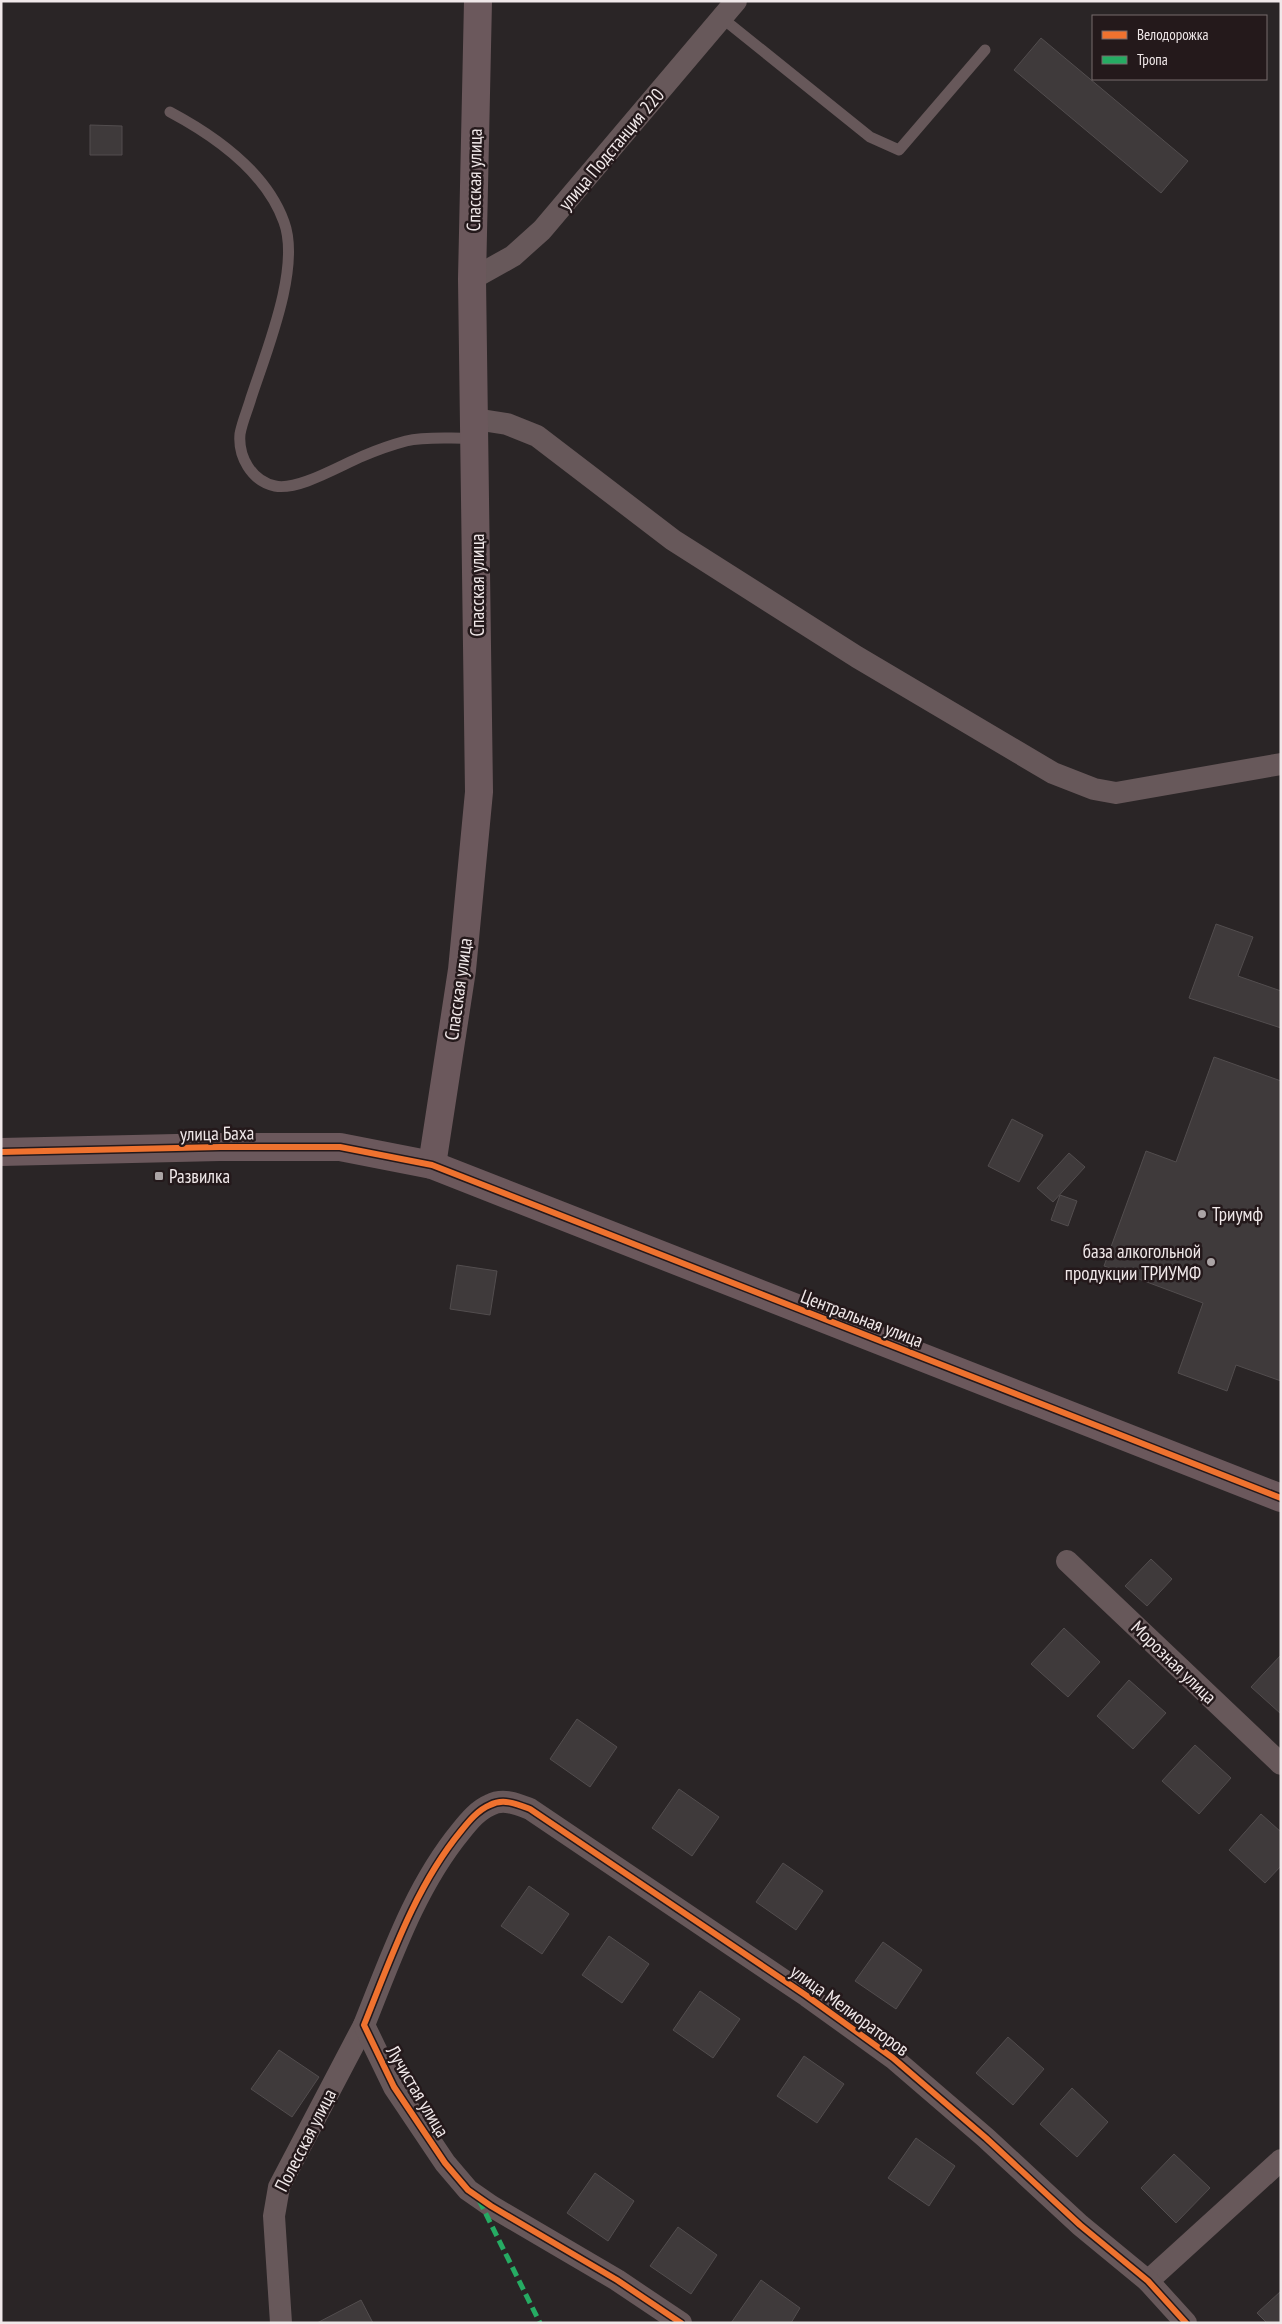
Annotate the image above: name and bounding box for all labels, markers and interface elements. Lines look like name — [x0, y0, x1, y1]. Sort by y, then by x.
legend — [1092, 15, 1267, 80]
text: Велодорожка — [1137, 25, 1208, 44]
text: Тропа — [1137, 50, 1168, 69]
street label: улица Подстанция 220 — [553, 83, 669, 215]
street label: Спасская улица — [461, 128, 487, 232]
street label: Спасская улица — [465, 534, 489, 636]
street label: Спасская улица — [439, 936, 477, 1042]
street label: улица Баха — [180, 1120, 254, 1146]
place label: Развилка — [169, 1164, 230, 1188]
marker: Развилка — [153, 1170, 165, 1182]
place label: Триумф — [1212, 1202, 1263, 1226]
marker: Триумф — [1196, 1208, 1208, 1220]
place label: база алкогольной продукции ТРИУМФ — [1065, 1239, 1201, 1285]
marker: база алкогольной продукции ТРИУМФ — [1205, 1256, 1217, 1268]
street label: Центральная улица — [797, 1284, 927, 1352]
street label: Морозная улица — [1126, 1615, 1222, 1709]
street label: улица Мелиораторов — [786, 1959, 914, 2061]
street label: Лучистая улица — [381, 2040, 455, 2141]
street label: Полесская улица — [269, 2085, 341, 2195]

